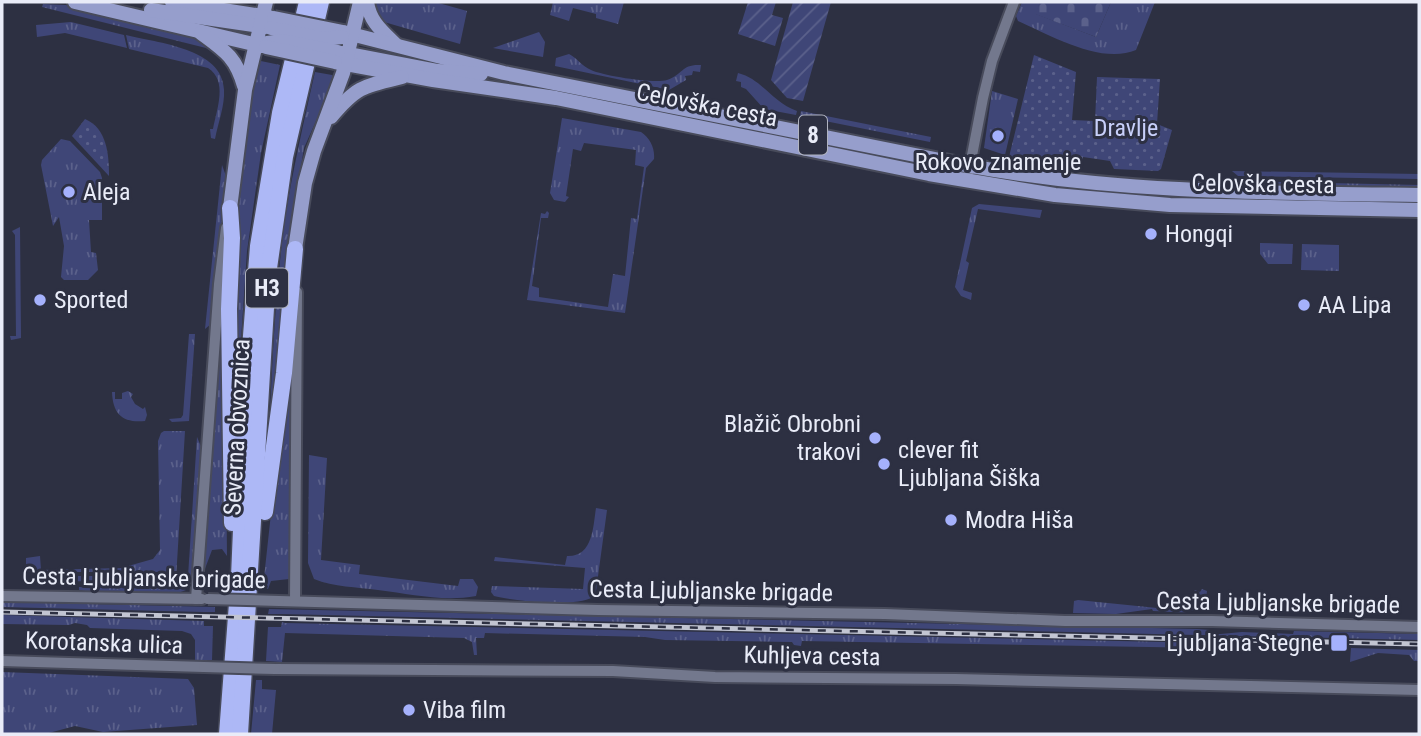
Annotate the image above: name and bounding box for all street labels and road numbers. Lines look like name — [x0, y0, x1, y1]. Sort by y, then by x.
street label: Celovška cesta — [634, 78, 780, 132]
road number: 8 — [799, 116, 827, 154]
street label: Celovška cesta — [1191, 169, 1335, 199]
road number: H3 — [246, 268, 288, 308]
street label: Severna obvoznica — [218, 338, 256, 516]
street label: Cesta Ljubljanske brigade — [22, 562, 266, 594]
street label: Cesta Ljubljanske brigade — [589, 575, 833, 607]
street label: Cesta Ljubljanske brigade — [1156, 587, 1400, 619]
street label: Korotanska ulica — [24, 626, 184, 660]
street label: Kuhljeva cesta — [743, 641, 881, 671]

